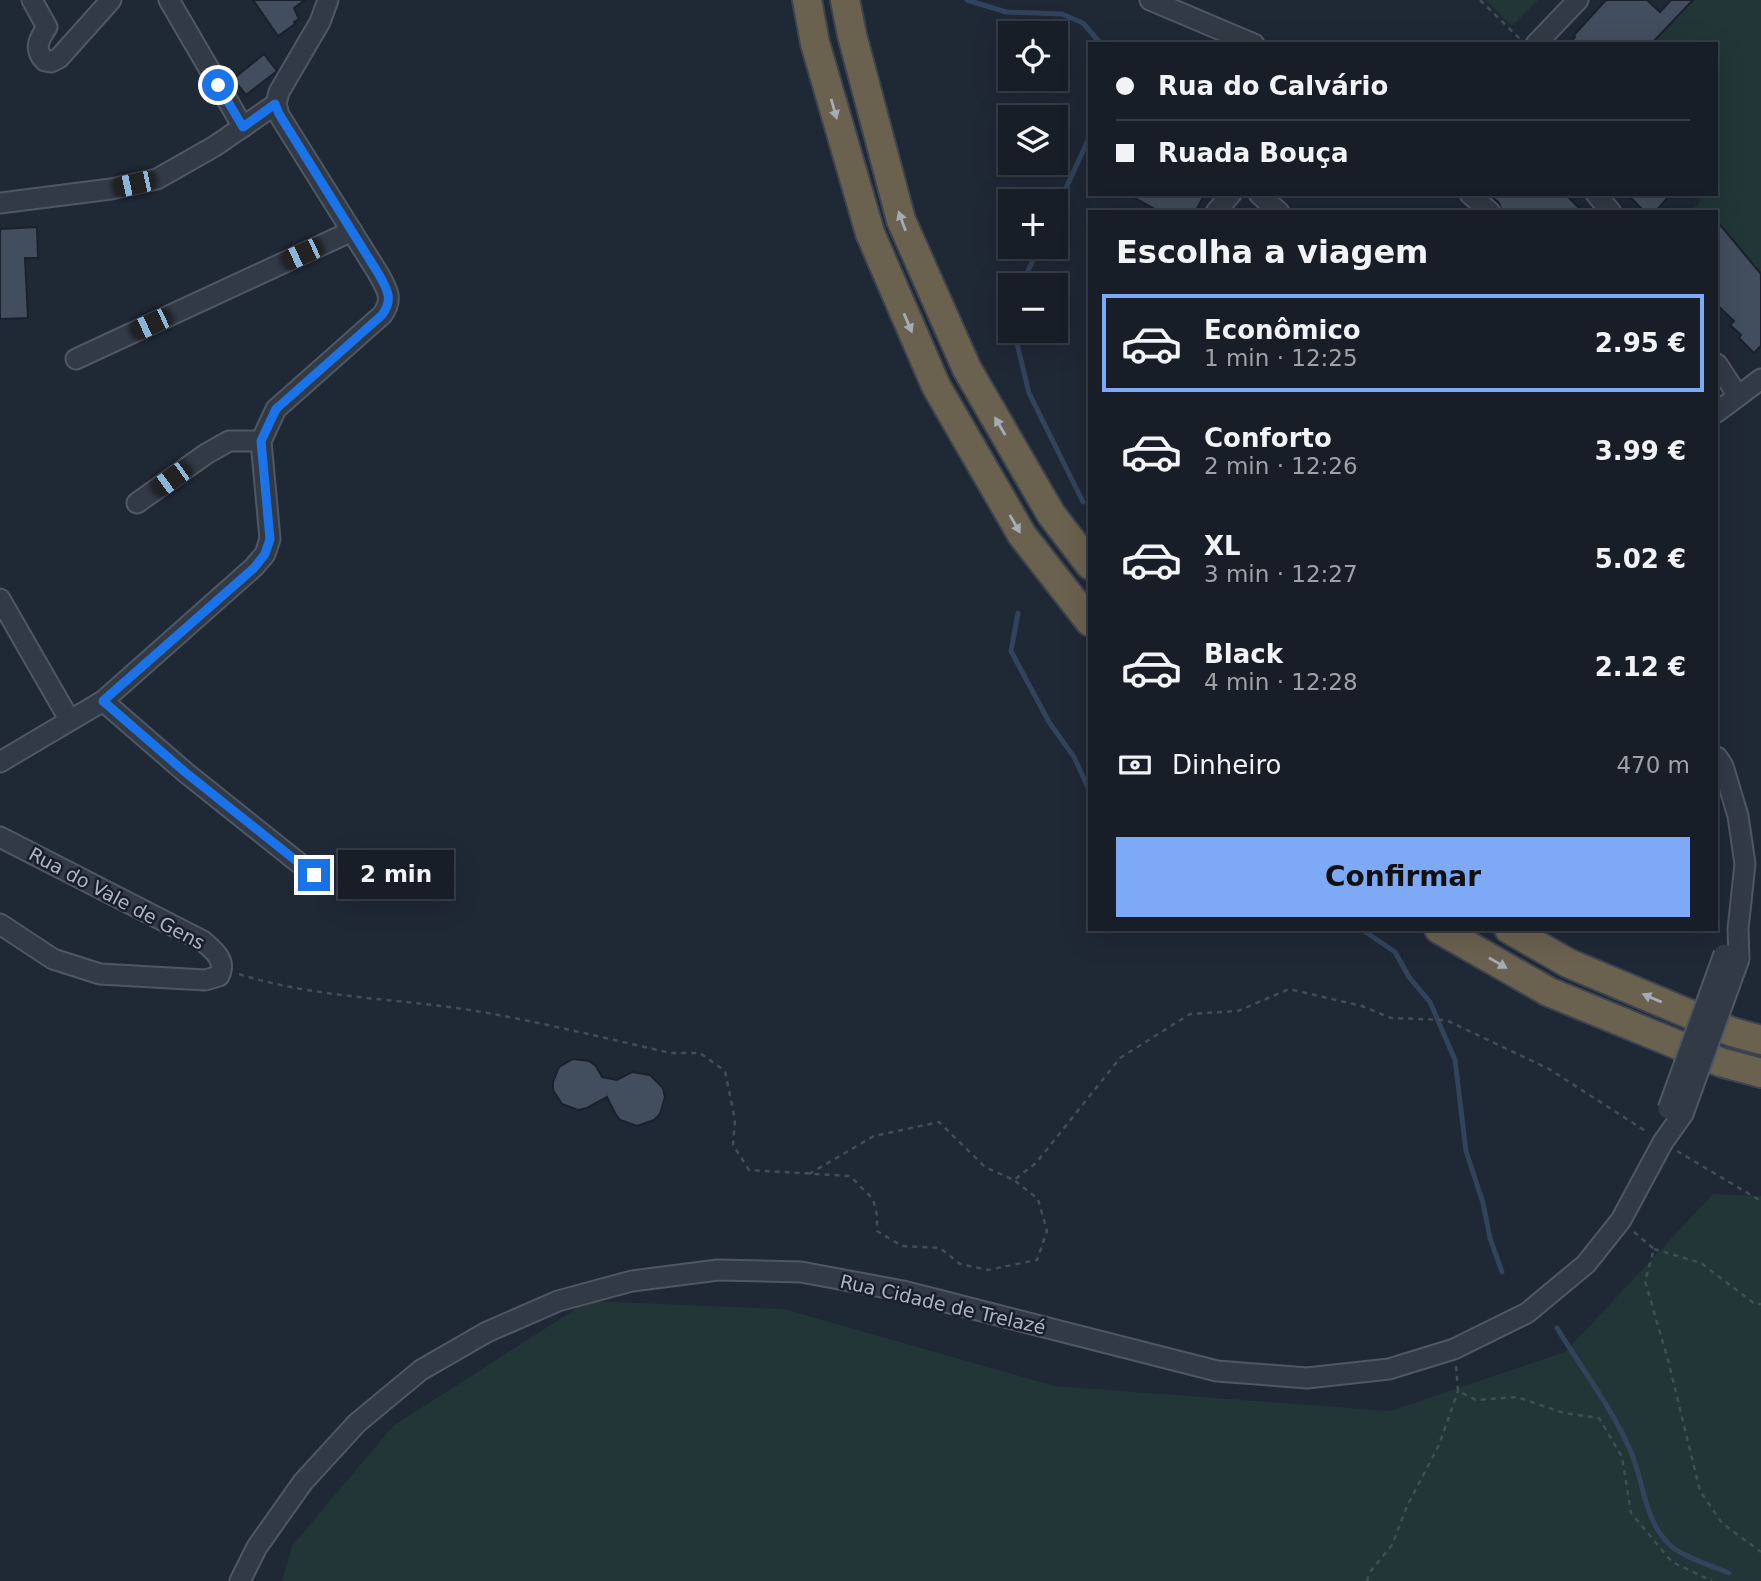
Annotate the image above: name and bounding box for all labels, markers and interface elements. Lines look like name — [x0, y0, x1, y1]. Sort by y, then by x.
map controls — [998, 21, 1068, 343]
button: locate — [998, 21, 1068, 91]
route start — [202, 69, 234, 101]
text: Rua do Calvário — [1158, 71, 1388, 101]
one-way arrow — [829, 98, 840, 120]
button: layers — [998, 105, 1068, 175]
text: Ruada Bouça — [1158, 138, 1348, 168]
car — [112, 169, 157, 199]
button: + — [998, 189, 1068, 259]
one-way arrow — [896, 211, 907, 232]
text: Escolha a viagem — [1116, 233, 1428, 271]
car — [279, 236, 326, 272]
button: − — [998, 273, 1068, 343]
car — [128, 306, 175, 342]
icon: car — [1120, 312, 1183, 375]
one-way arrow — [902, 313, 914, 333]
text: Econômico — [1204, 315, 1361, 345]
text: 2.95 € — [1595, 328, 1686, 358]
text: 1 min · 12:25 — [1204, 345, 1358, 371]
one-way arrow — [994, 416, 1006, 436]
icon: car — [1120, 420, 1183, 483]
text: Conforto — [1204, 423, 1332, 453]
text: 3.99 € — [1595, 436, 1686, 466]
text: 2 min · 12:26 — [1204, 453, 1358, 479]
car — [148, 458, 195, 500]
one-way arrow — [1009, 514, 1021, 533]
icon: car — [1120, 528, 1183, 591]
text: XL — [1204, 531, 1241, 561]
text: 5.02 € — [1595, 544, 1686, 574]
text: 3 min · 12:27 — [1204, 561, 1358, 587]
icon: car — [1120, 636, 1183, 699]
text: Black — [1204, 639, 1283, 669]
text: 2.12 € — [1595, 652, 1686, 682]
text: 4 min · 12:28 — [1204, 669, 1358, 695]
icon: cash — [1116, 746, 1154, 784]
text: Dinheiro — [1172, 750, 1281, 780]
text: 470 m — [1616, 752, 1690, 778]
button: Confirmar — [1116, 837, 1690, 917]
street label: Rua do Vale de Gens — [25, 842, 209, 954]
callout: 2 min — [338, 850, 454, 900]
route end — [298, 859, 330, 891]
text: 2 min — [360, 861, 432, 887]
one-way arrow — [1488, 957, 1507, 969]
one-way arrow — [1641, 993, 1662, 1004]
street label: Rua Cidade de Trelazé — [838, 1270, 1048, 1338]

